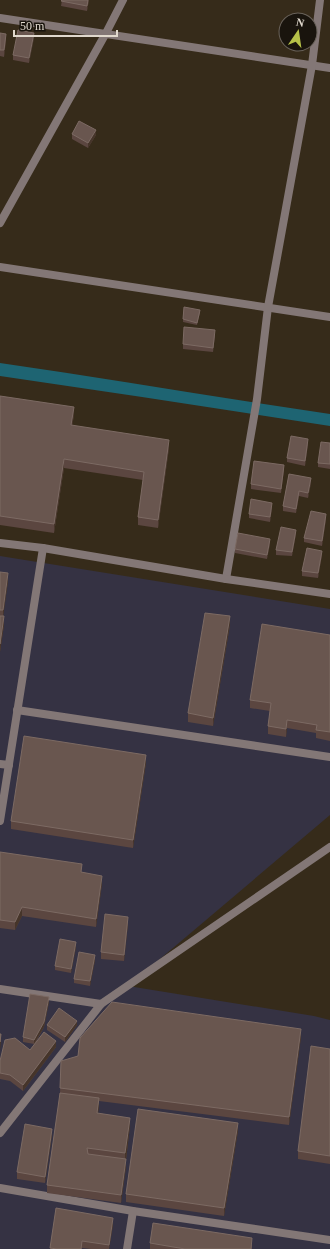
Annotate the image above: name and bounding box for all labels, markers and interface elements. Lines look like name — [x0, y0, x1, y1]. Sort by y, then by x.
scale bar — [14, 12, 117, 38]
north arrow — [278, 12, 318, 52]
text: N — [295, 16, 306, 29]
text: 50 m — [20, 19, 45, 33]

